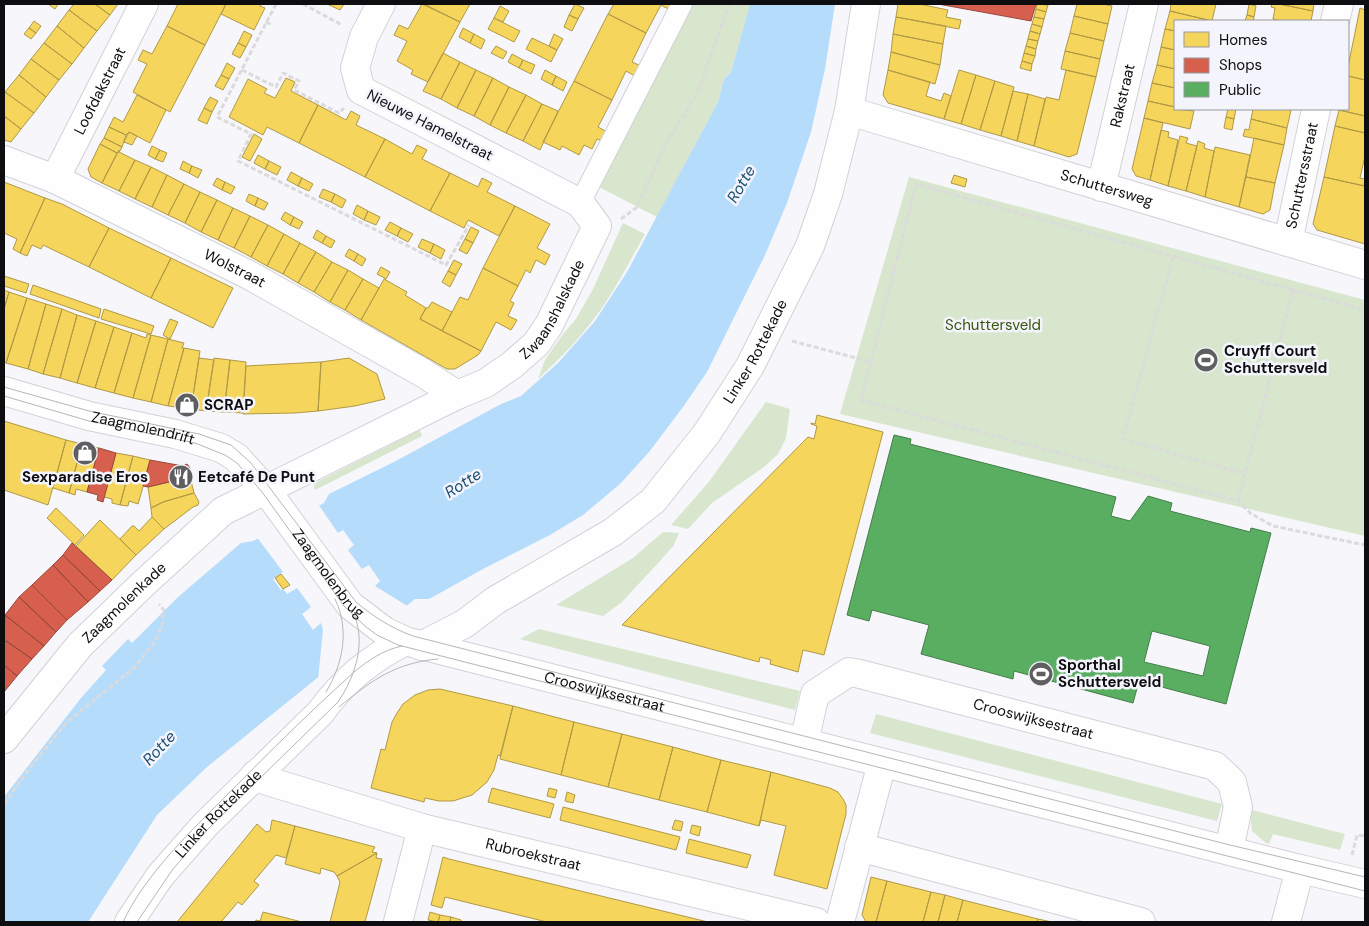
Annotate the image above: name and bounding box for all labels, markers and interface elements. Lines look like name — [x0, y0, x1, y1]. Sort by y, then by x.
legend — [1174, 20, 1349, 110]
text: Homes — [1219, 30, 1268, 50]
street label: Loofdakstraat — [69, 44, 131, 138]
text: Shops — [1219, 55, 1262, 75]
street label: Rakstraat — [1105, 62, 1140, 129]
text: Public — [1219, 80, 1261, 100]
street label: Nieuwe Hamelstraat — [364, 85, 497, 166]
street label: Schuttersstraat — [1281, 120, 1323, 231]
water label: Rotte — [722, 162, 760, 206]
street label: Schuttersweg — [1058, 165, 1155, 211]
street label: Wolstraat — [200, 244, 269, 292]
street label: Zwaanshalskade — [515, 256, 589, 364]
street label: Linker Rottekade — [719, 296, 792, 407]
park label: Schuttersveld — [945, 315, 1041, 335]
place label: Cruyff Court Schuttersveld — [1224, 341, 1327, 378]
sports icon: Cruyff Court Schuttersveld — [1193, 347, 1219, 373]
shop icon: SCRAP — [174, 392, 200, 418]
place label: SCRAP — [204, 395, 253, 415]
street label: Zaagmolendrift — [90, 407, 197, 449]
shop icon: Sexparadise Eros — [72, 440, 98, 466]
water label: Rotte — [441, 463, 485, 503]
restaurant icon: Eetcafé De Punt — [168, 464, 194, 490]
place label: Sexparadise Eros — [22, 467, 148, 487]
place label: Eetcafé De Punt — [198, 467, 315, 487]
street label: Zaagmolenbrug — [288, 525, 369, 623]
street label: Zaagmolenkade — [78, 558, 171, 648]
place label: Sporthal Schuttersveld — [1058, 655, 1161, 692]
sports icon: Sporthal Schuttersveld — [1028, 661, 1054, 687]
street label: Crooswijksestraat — [542, 667, 667, 717]
street label: Crooswijksestraat — [971, 694, 1096, 744]
water label: Rotte — [138, 726, 180, 770]
street label: Linker Rottekade — [171, 765, 266, 862]
street label: Rubroekstraat — [484, 834, 583, 876]

